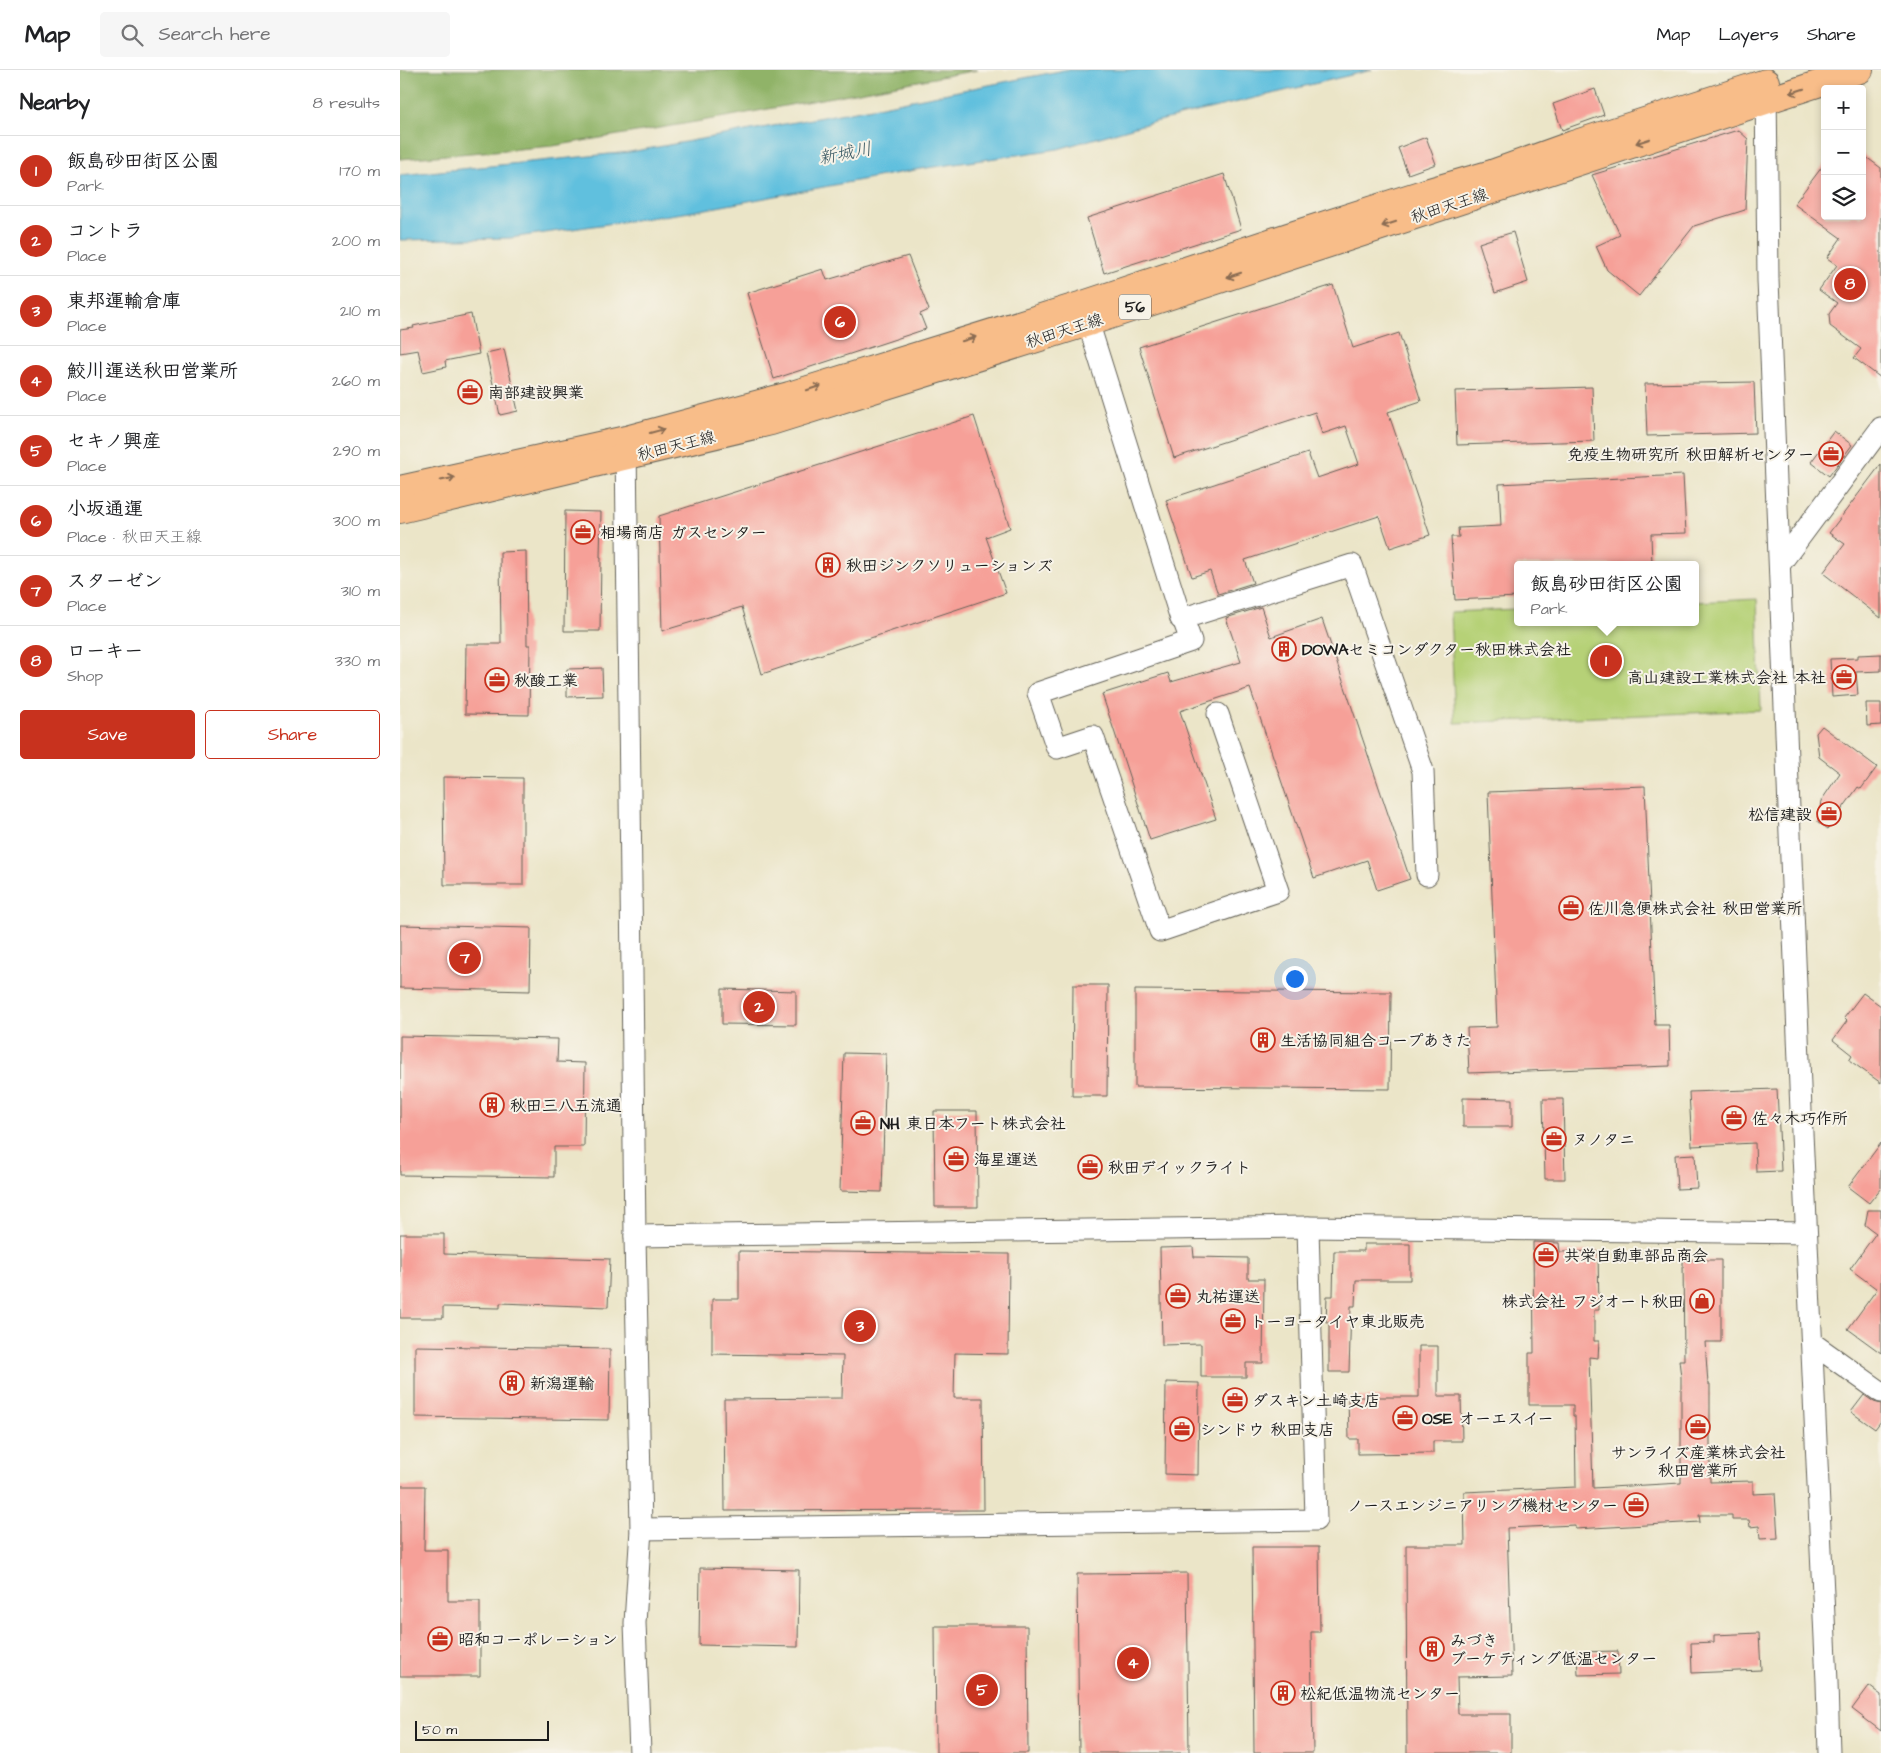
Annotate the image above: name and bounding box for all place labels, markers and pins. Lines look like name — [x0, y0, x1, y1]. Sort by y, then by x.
pin: 8 — [1834, 265, 1866, 303]
pin: 6 — [824, 303, 856, 341]
office icon: 南部建設興業 — [457, 379, 483, 405]
place label: 南部建設興業 — [488, 382, 584, 404]
office icon: 免疫生物研究所 秋田解析センター — [1818, 441, 1844, 467]
place label: 免疫生物研究所 秋田解析センター — [1568, 444, 1814, 466]
office icon: 相場商店 ガスセンター — [570, 519, 596, 545]
place label: 相場商店 ガスセンター — [600, 522, 767, 544]
building icon: 秋田ジンクソリューションズ — [815, 552, 841, 578]
place label: 秋田ジンクソリューションズ — [846, 555, 1053, 577]
building icon: DOWAセミコンダクター秋田株式会社 — [1271, 636, 1297, 662]
place label: DOWAセミコンダクター秋田株式会社 — [1302, 639, 1571, 661]
pin: 1 — [1590, 642, 1622, 680]
office icon: 高山建設工業株式会社 本社 — [1831, 664, 1857, 690]
office icon: 秋酸工業 — [484, 667, 510, 693]
place label: 高山建設工業株式会社 本社 — [1628, 667, 1826, 689]
place label: 秋酸工業 — [514, 670, 578, 692]
office icon: 松信建設 — [1816, 801, 1842, 827]
place label: 松信建設 — [1748, 804, 1812, 826]
office icon: 佐川急便株式会社 秋田営業所 — [1558, 895, 1584, 921]
place label: 佐川急便株式会社 秋田営業所 — [1588, 898, 1802, 920]
pin: 7 — [449, 939, 481, 977]
pin: 2 — [743, 988, 775, 1026]
building icon: 生活協同組合コープあきた — [1250, 1027, 1276, 1053]
place label: 生活協同組合コープあきた — [1280, 1030, 1471, 1052]
building icon: 秋田三八五流通 — [479, 1092, 505, 1118]
place label: 秋田三八五流通 — [510, 1095, 622, 1117]
office icon: 佐々木巧作所 — [1721, 1105, 1747, 1131]
place label: 佐々木巧作所 — [1752, 1108, 1848, 1130]
office icon: NH 東日本フート株式会社 — [850, 1110, 876, 1136]
place label: NH 東日本フート株式会社 — [880, 1113, 1066, 1135]
office icon: ヌノタニ — [1541, 1126, 1567, 1152]
place label: ヌノタニ — [1572, 1129, 1635, 1151]
office icon: 海星運送 — [943, 1146, 969, 1172]
place label: 海星運送 — [974, 1149, 1038, 1171]
office icon: 秋田デイックライト — [1077, 1154, 1103, 1180]
place label: 秋田デイックライト — [1108, 1157, 1251, 1179]
office icon: 共栄自動車部品商会 — [1533, 1242, 1559, 1268]
place label: 共栄自動車部品商会 — [1564, 1245, 1708, 1267]
office icon: 丸祐運送 — [1165, 1283, 1191, 1309]
place label: 丸祐運送 — [1196, 1286, 1260, 1308]
shop icon: 株式会社 フジオート秋田 — [1689, 1288, 1715, 1314]
place label: 株式会社 フジオート秋田 — [1502, 1291, 1684, 1313]
pin: 3 — [844, 1307, 876, 1345]
office icon: トーヨータイヤ東北販売 — [1220, 1308, 1246, 1334]
place label: トーヨータイヤ東北販売 — [1250, 1311, 1424, 1333]
building icon: 新潟運輸 — [499, 1370, 525, 1396]
place label: 新潟運輸 — [530, 1373, 595, 1395]
office icon: ダスキン土崎支店 — [1222, 1387, 1248, 1413]
place label: ダスキン土崎支店 — [1252, 1390, 1380, 1412]
office icon: OSE オーエスイー — [1392, 1405, 1418, 1431]
place label: OSE オーエスイー — [1422, 1408, 1554, 1430]
office icon: サンライズ産業株式会社 秋田営業所 — [1685, 1414, 1711, 1440]
office icon: シンドウ 秋田支店 — [1169, 1416, 1195, 1442]
place label: シンドウ 秋田支店 — [1200, 1419, 1334, 1441]
place label: サンライズ産業株式会社 秋田営業所 — [1610, 1442, 1786, 1482]
office icon: ノースエンジニアリング機材センター — [1623, 1492, 1649, 1518]
place label: ノースエンジニアリング機材センター — [1347, 1495, 1618, 1517]
office icon: 昭和コーポレーション — [427, 1626, 453, 1652]
place label: 昭和コーポレーション — [458, 1629, 618, 1651]
place label: みづき ブーケティング低温センター — [1450, 1630, 1657, 1670]
building icon: みづき ブーケティング低温センター — [1419, 1636, 1445, 1662]
pin: 4 — [1117, 1644, 1149, 1682]
pin: 5 — [966, 1671, 998, 1709]
building icon: 松紀低温物流センター — [1270, 1680, 1296, 1706]
place label: 松紀低温物流センター — [1300, 1683, 1460, 1705]

